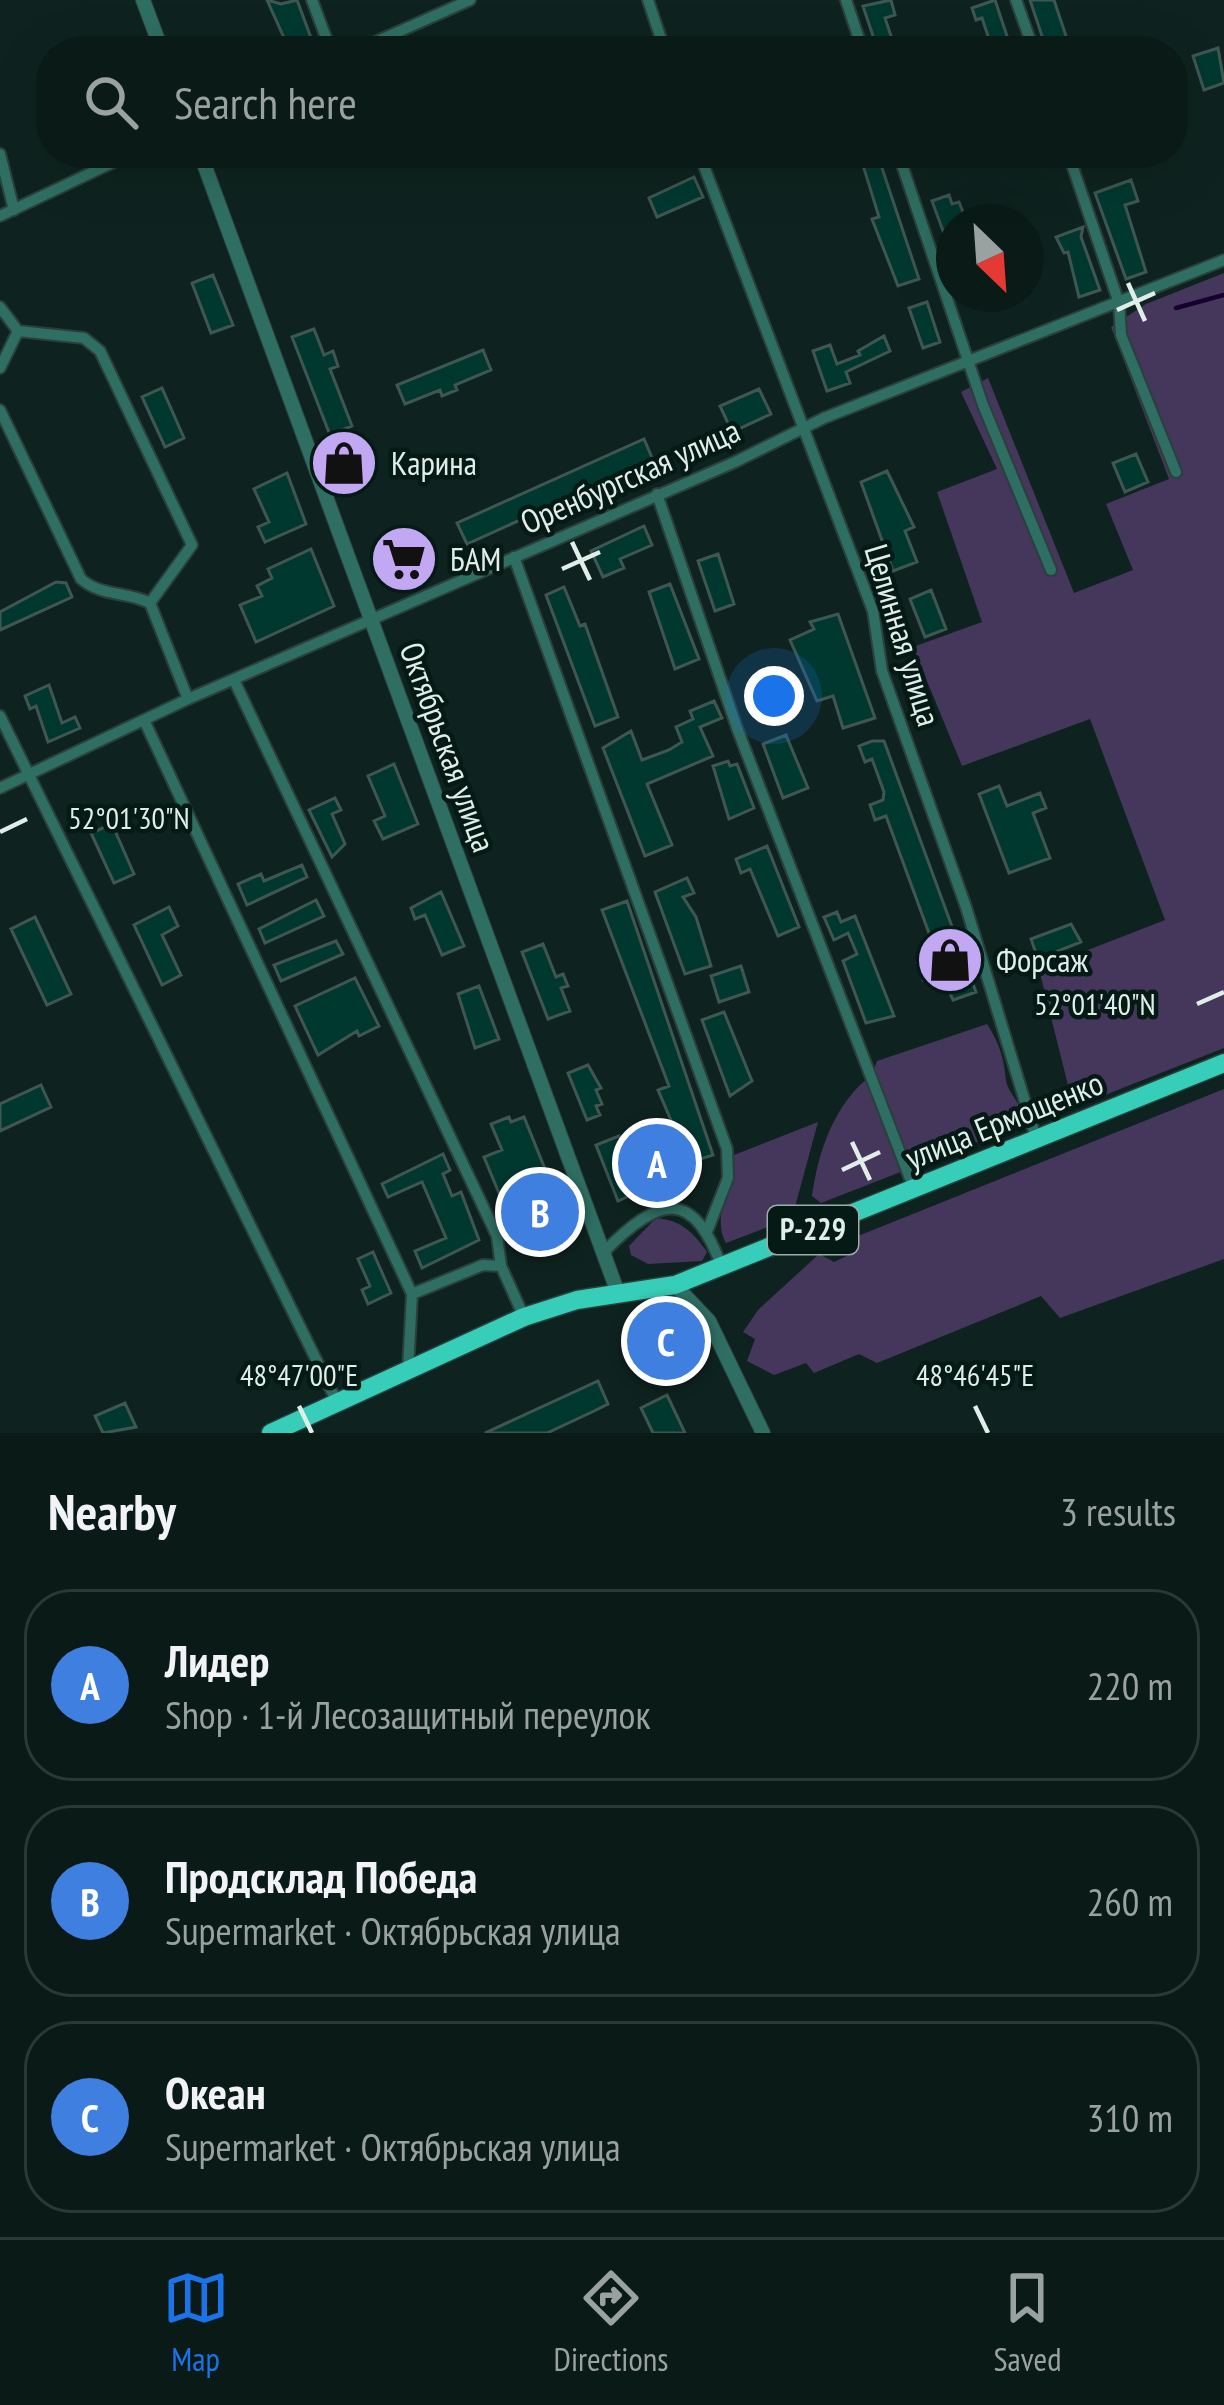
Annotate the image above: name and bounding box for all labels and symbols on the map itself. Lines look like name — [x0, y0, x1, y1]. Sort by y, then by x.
north arrow — [936, 204, 1044, 312]
street label: Оренбургская улица — [513, 408, 746, 543]
shop icon: Карина — [309, 428, 379, 498]
place label: Карина — [391, 441, 477, 484]
supermarket icon: БАМ — [369, 524, 439, 594]
place label: БАМ — [450, 537, 501, 580]
street label: Целинная улица — [855, 539, 951, 731]
street label: Октябрьская улица — [391, 636, 506, 858]
your location — [744, 666, 804, 726]
text: 52°01'30"N — [68, 798, 190, 837]
shop icon: Форсаж — [915, 925, 985, 995]
place label: Форсаж — [996, 938, 1088, 981]
text: 52°01'40"N — [1034, 984, 1156, 1023]
street label: улица Ермощенко — [899, 1060, 1109, 1179]
pin: A — [618, 1118, 696, 1208]
pin: B — [501, 1167, 579, 1257]
road number: Р-229 — [768, 1206, 858, 1254]
pin: C — [627, 1296, 705, 1386]
text: 48°47'00"E — [240, 1355, 358, 1394]
text: 48°46'45"E — [916, 1355, 1034, 1394]

